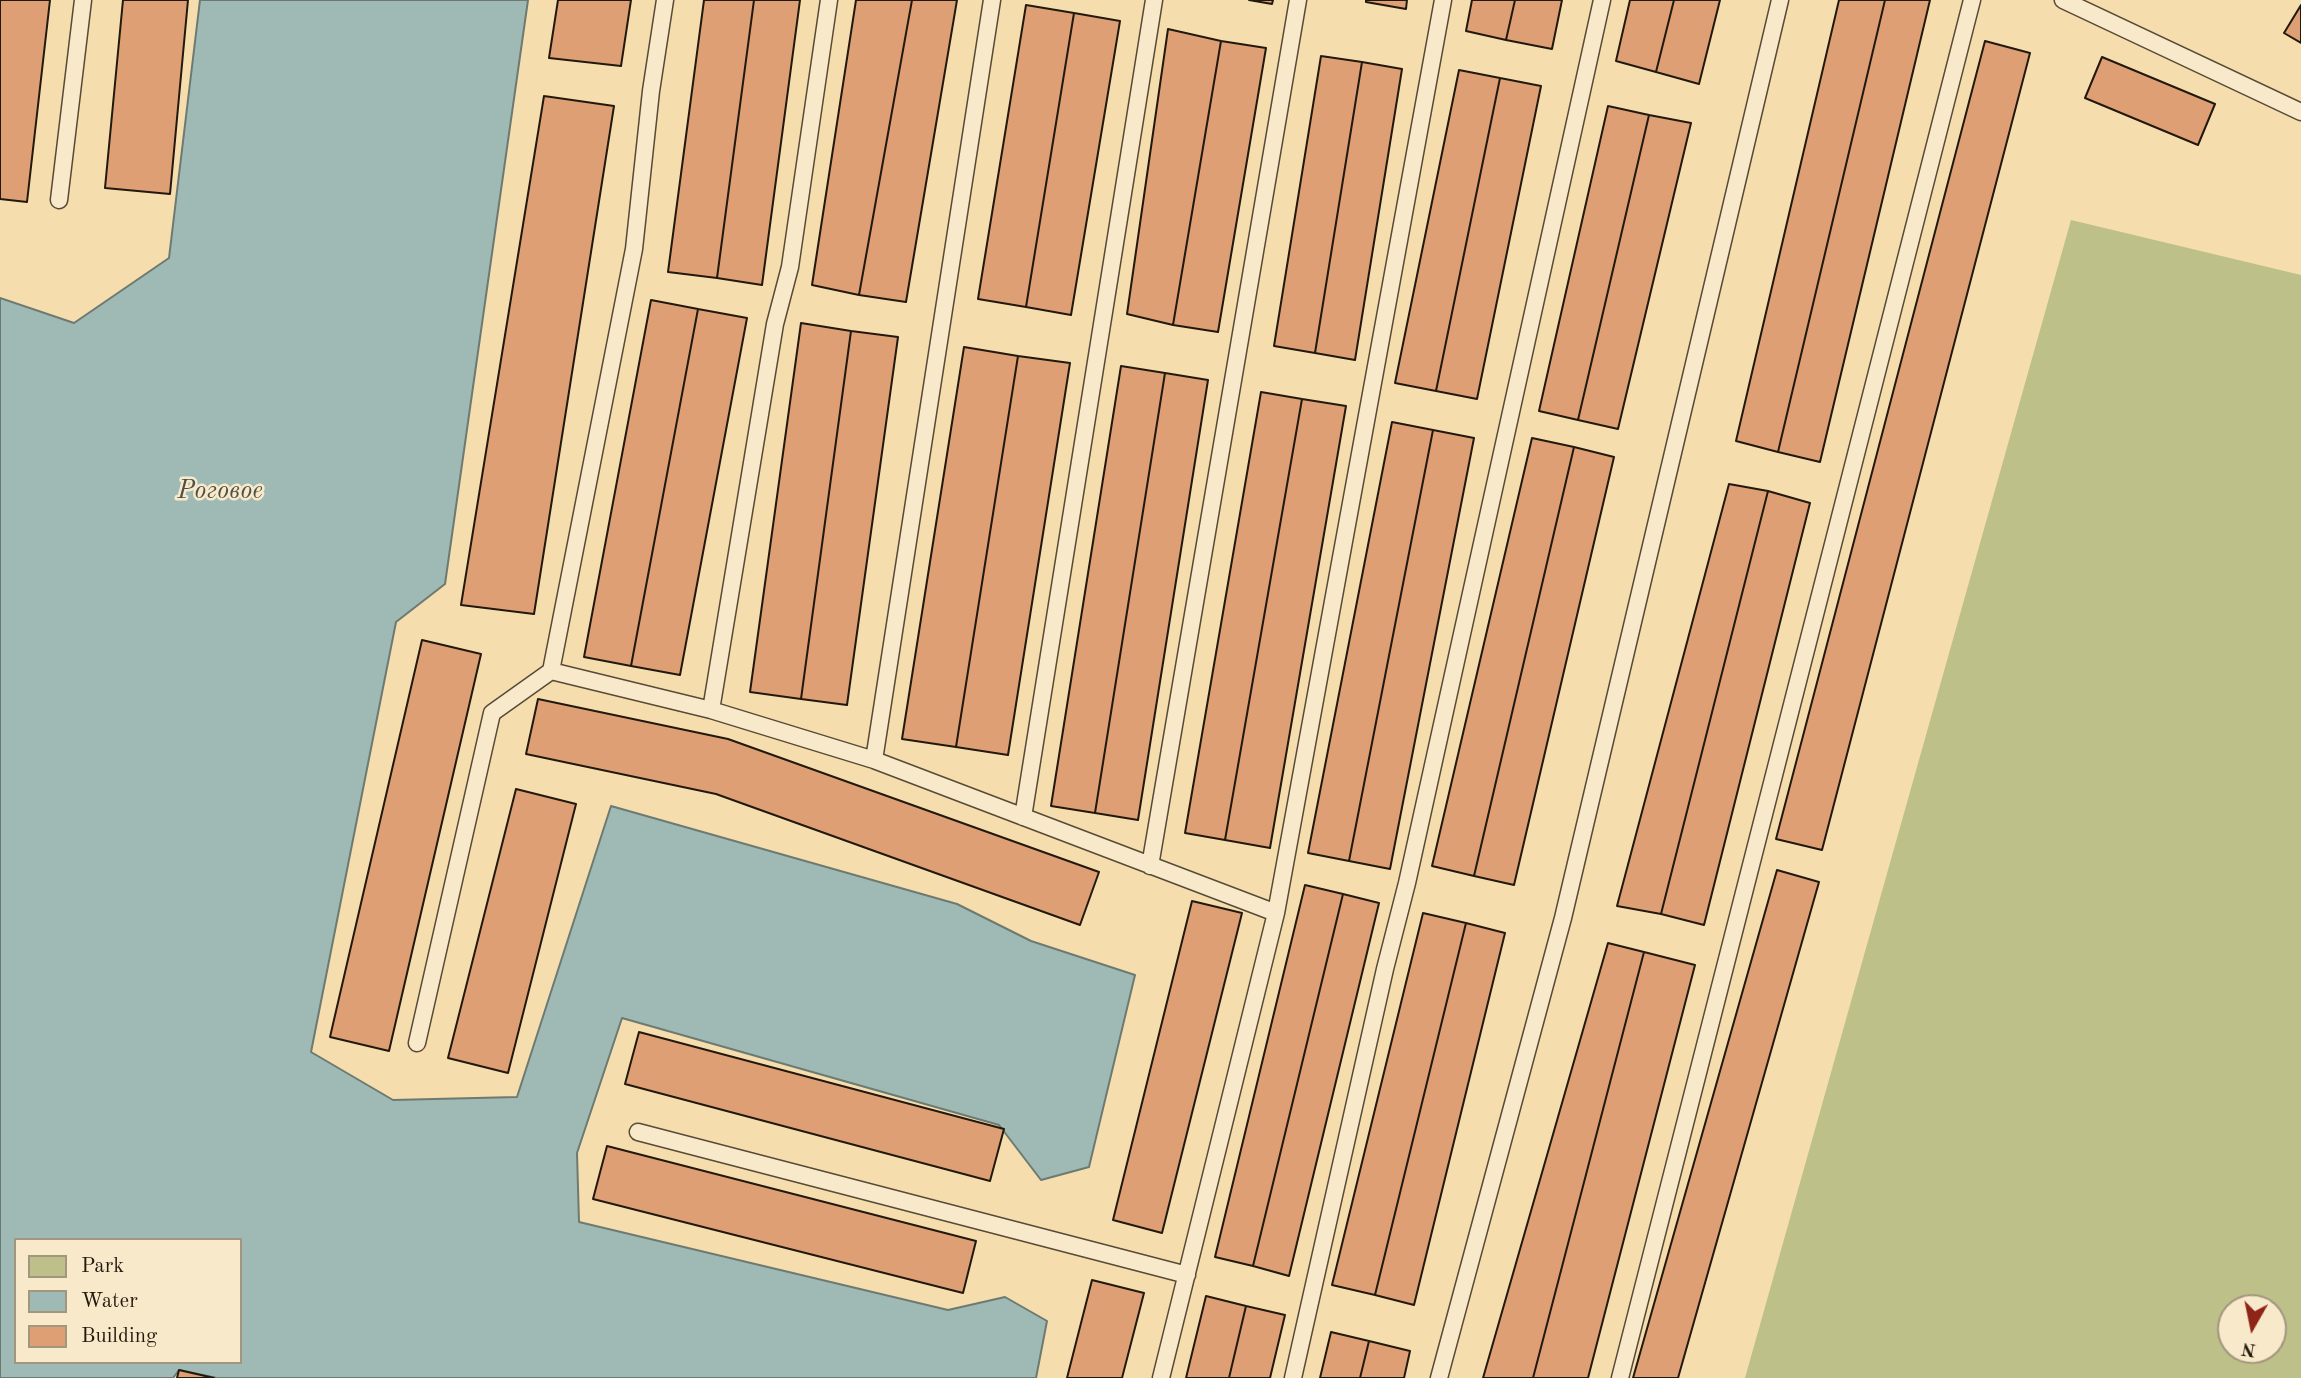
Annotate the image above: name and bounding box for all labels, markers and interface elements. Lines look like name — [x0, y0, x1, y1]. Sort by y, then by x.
water label: Роговое — [177, 475, 263, 507]
legend — [14, 1238, 242, 1364]
text: Park — [81, 1256, 124, 1277]
text: Water — [81, 1291, 138, 1312]
north arrow — [2217, 1294, 2287, 1364]
text: Building — [81, 1326, 157, 1347]
text: N — [2240, 1338, 2258, 1359]

